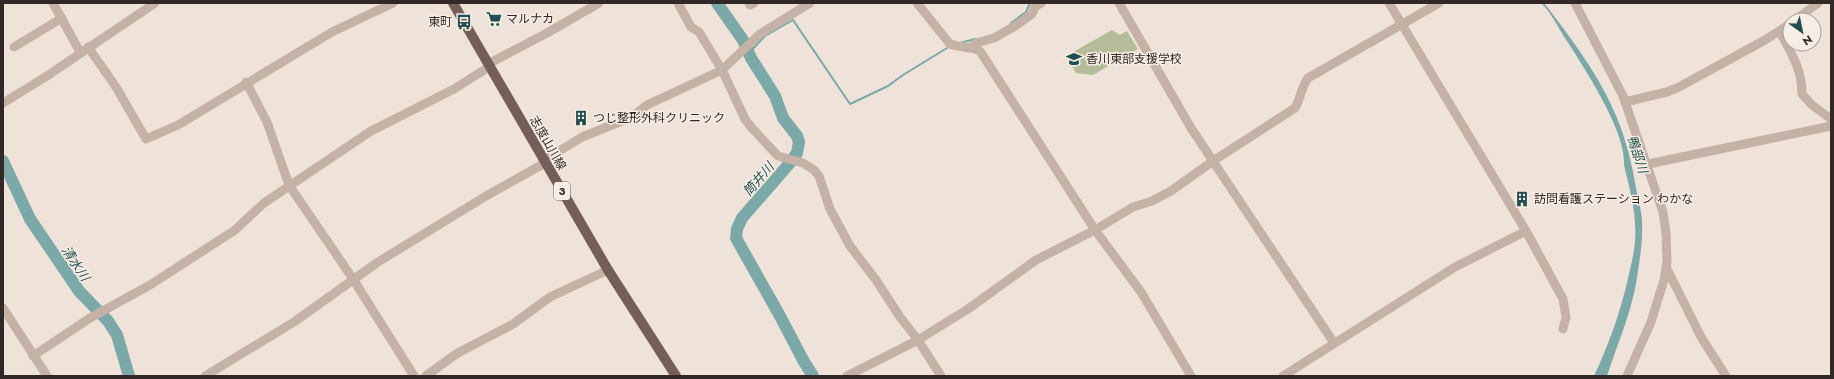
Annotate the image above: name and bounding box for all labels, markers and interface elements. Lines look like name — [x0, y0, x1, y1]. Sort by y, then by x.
supermarket icon: マルナカ — [485, 10, 503, 28]
place label: マルナカ — [506, 10, 554, 28]
north arrow — [1782, 12, 1822, 52]
place label: 東町 — [428, 13, 452, 31]
bus stop icon: 東町 — [455, 13, 473, 31]
text: N — [1799, 31, 1815, 49]
school or university icon: 香川東部支援学校 — [1065, 50, 1083, 68]
place label: 香川東部支援学校 — [1086, 50, 1182, 68]
building icon: つじ整形外科クリニック — [572, 109, 590, 127]
place label: つじ整形外科クリニック — [593, 109, 725, 127]
street label: 志度山川線 — [525, 113, 571, 173]
water label: 鴨部川 — [1622, 133, 1653, 178]
water label: 筒井川 — [738, 157, 780, 200]
road number: 3 — [554, 182, 570, 200]
building icon: 訪問看護ステーション わかな — [1513, 190, 1531, 208]
place label: 訪問看護ステーション わかな — [1534, 190, 1693, 208]
water label: 清水川 — [57, 242, 95, 286]

